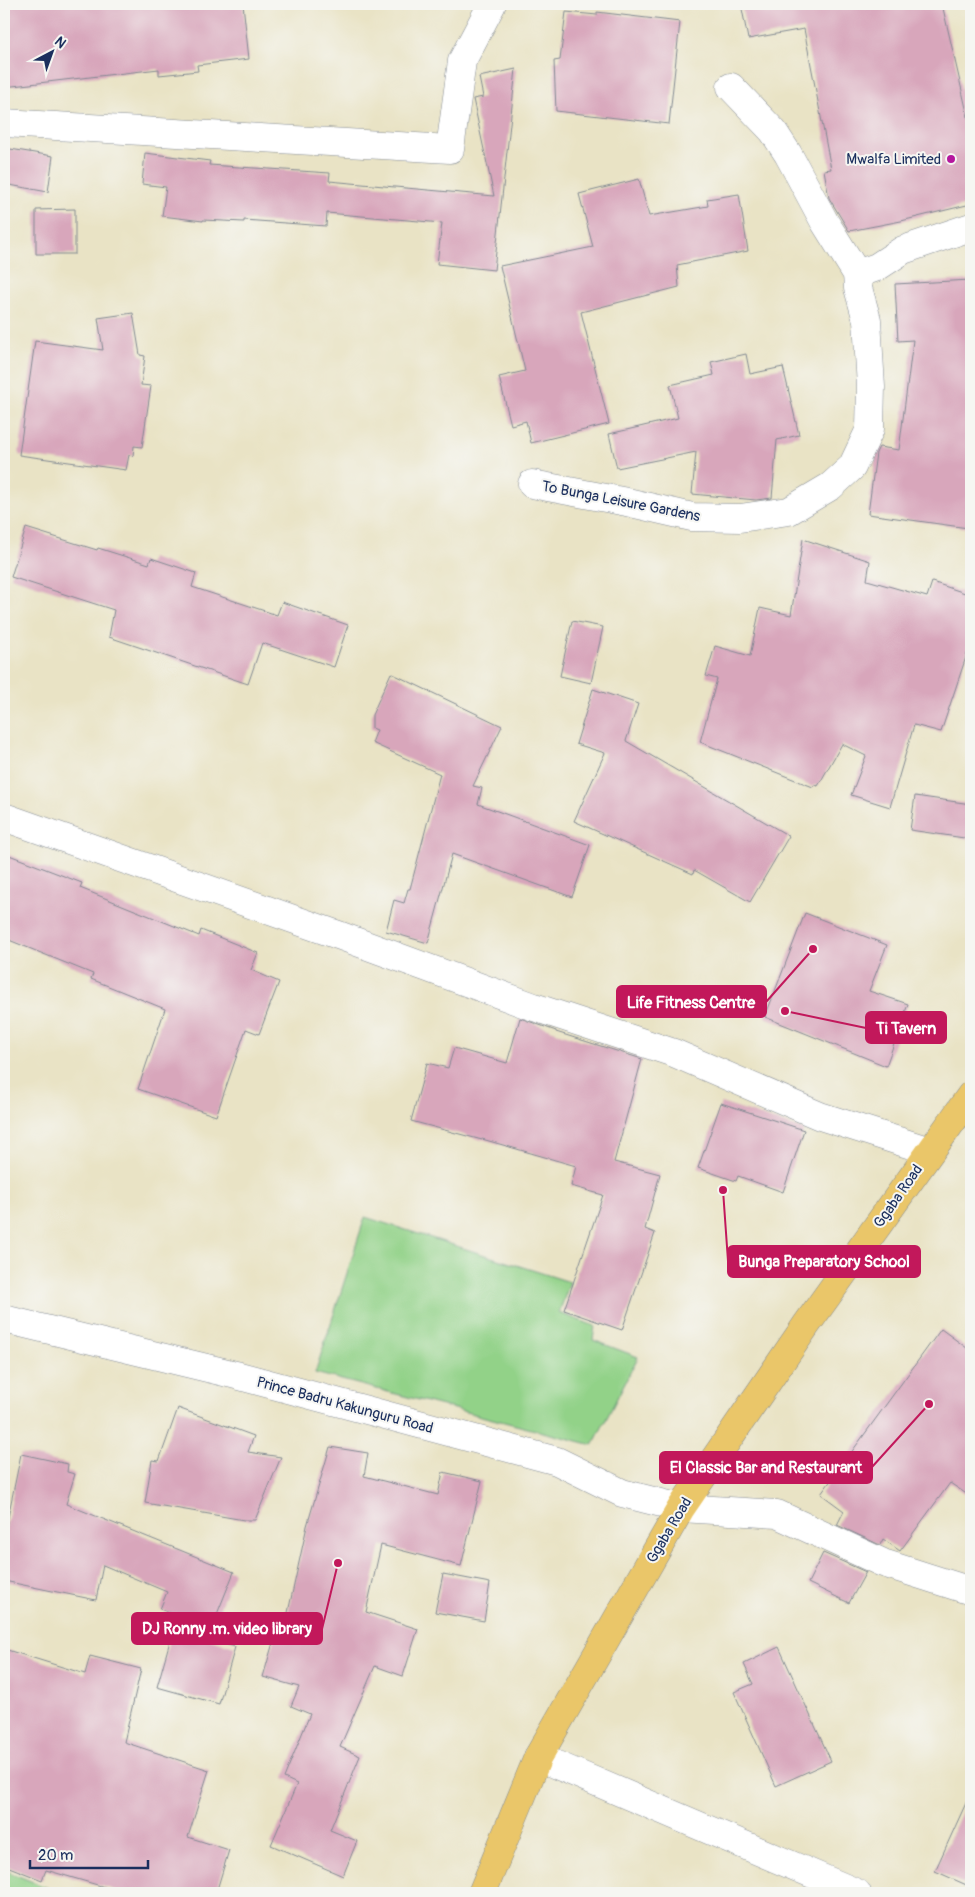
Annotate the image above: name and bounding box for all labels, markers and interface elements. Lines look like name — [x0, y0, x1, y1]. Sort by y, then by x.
north arrow — [28, 28, 78, 78]
text: N — [51, 33, 69, 52]
place label: Mwalfa Limited — [846, 150, 941, 169]
marker: Mwalfa Limited — [945, 153, 957, 165]
street label: To Bunga Leisure Gardens — [540, 477, 702, 526]
callout: Life Fitness Centre — [617, 986, 766, 1017]
text: Life Fitness Centre — [627, 993, 756, 1013]
callout: Ti Tavern — [866, 1012, 946, 1043]
text: Ti Tavern — [875, 1019, 936, 1039]
street label: Ggaba Road — [870, 1161, 927, 1232]
callout: Bunga Preparatory School — [728, 1246, 920, 1277]
text: Bunga Preparatory School — [738, 1252, 910, 1272]
street label: Prince Badru Kakunguru Road — [254, 1373, 435, 1438]
callout: El Classic Bar and Restaurant — [660, 1452, 872, 1483]
text: El Classic Bar and Restaurant — [670, 1458, 863, 1478]
street label: Ggaba Road — [642, 1494, 696, 1566]
callout: DJ Ronny .m. video library — [132, 1613, 322, 1644]
text: DJ Ronny .m. video library — [142, 1619, 312, 1639]
scale bar — [30, 1837, 148, 1869]
text: 20 m — [38, 1846, 73, 1865]

